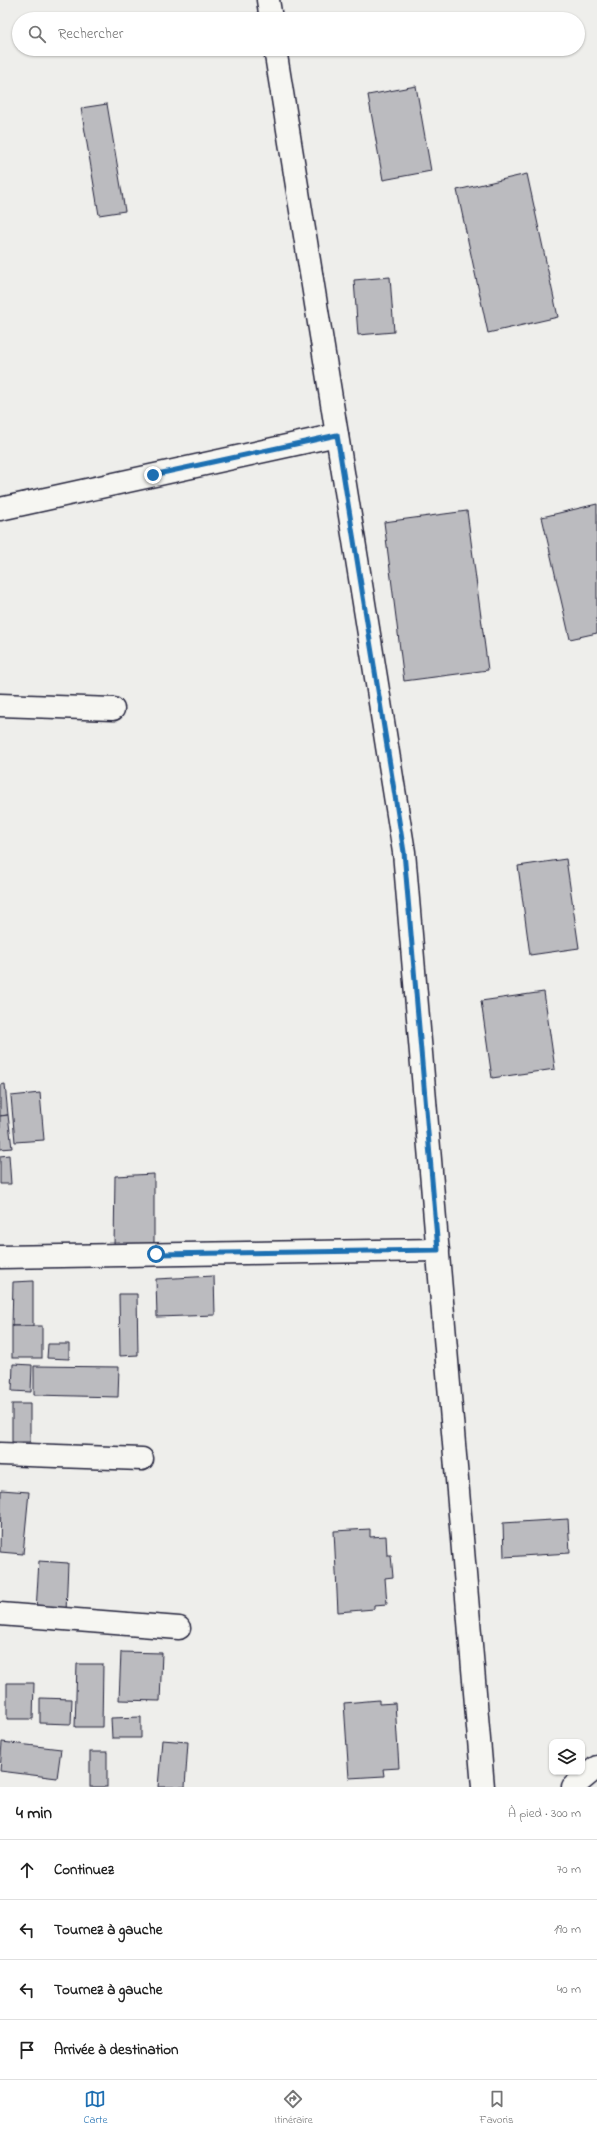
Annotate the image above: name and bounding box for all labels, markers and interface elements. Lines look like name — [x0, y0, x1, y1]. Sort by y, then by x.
search box — [12, 12, 585, 56]
icon: search — [26, 23, 48, 45]
text: Rechercher — [58, 23, 123, 45]
route end — [144, 466, 162, 484]
route start — [147, 1245, 165, 1263]
map controls — [549, 1739, 585, 1775]
button: layers — [549, 1739, 585, 1775]
text: 4 min — [16, 1801, 52, 1826]
text: À pied · 300 m — [508, 1804, 581, 1823]
icon: ahead — [16, 1859, 38, 1881]
text: Continuez — [54, 1859, 114, 1881]
text: 70 m — [557, 1860, 581, 1879]
icon: left — [16, 1919, 38, 1941]
text: Tournez à gauche — [54, 1919, 162, 1941]
text: 190 m — [554, 1920, 581, 1939]
icon: left — [16, 1979, 38, 2001]
text: Tournez à gauche — [54, 1979, 162, 2001]
text: 40 m — [557, 1980, 581, 1999]
icon: arrive — [16, 2039, 38, 2061]
text: Arrivée à destination — [54, 2039, 179, 2061]
tab: Carte — [83, 2088, 107, 2128]
tab: Itinéraire — [274, 2088, 313, 2128]
tab: Favoris — [480, 2088, 514, 2128]

